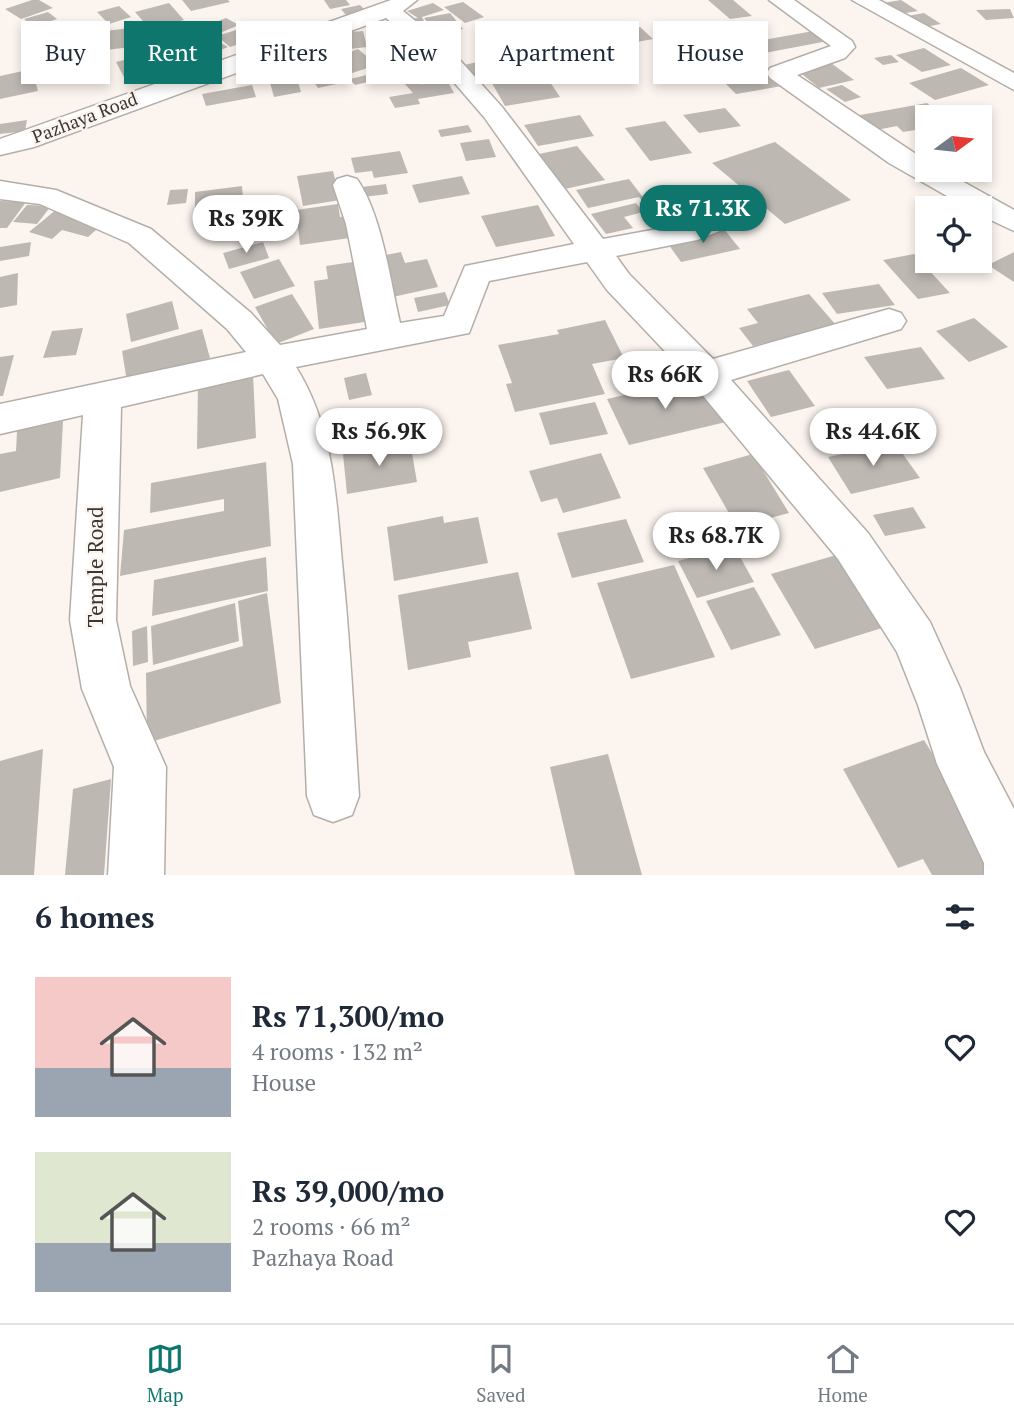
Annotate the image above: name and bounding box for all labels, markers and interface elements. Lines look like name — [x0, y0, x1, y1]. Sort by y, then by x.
chip: Buy — [21, 21, 110, 84]
chip: Rent — [124, 21, 222, 84]
chip: Filters — [236, 21, 352, 84]
chip: New — [366, 21, 461, 84]
chip: Apartment — [475, 21, 639, 84]
chip: House — [653, 21, 768, 84]
street label: Pazhaya Road — [29, 86, 141, 148]
north arrow — [915, 105, 992, 182]
map controls — [915, 105, 992, 273]
pin: Rs 71.3K — [631, 186, 775, 245]
text: Rs 71.3K — [656, 192, 750, 223]
pin: Rs 39K — [189, 196, 303, 255]
button: locate — [915, 196, 992, 273]
text: Rs 39K — [209, 202, 283, 233]
pin: Rs 66K — [608, 352, 722, 411]
text: Rs 66K — [628, 358, 702, 389]
pin: Rs 56.9K — [307, 408, 451, 468]
pin: Rs 44.6K — [801, 408, 945, 468]
text: Rs 56.9K — [332, 415, 426, 446]
text: Rs 44.6K — [826, 415, 920, 446]
street label: Temple Road — [81, 506, 109, 628]
pin: Rs 68.7K — [644, 512, 788, 572]
text: Rs 68.7K — [669, 519, 763, 550]
text: 6 homes — [35, 897, 154, 937]
icon: filters — [941, 898, 979, 936]
text: Rs 71,300/mo — [252, 996, 444, 1036]
icon: home — [91, 1005, 175, 1089]
icon: heart — [941, 1028, 979, 1066]
text: 4 rooms · 132 m² — [252, 1036, 423, 1067]
text: House — [252, 1067, 316, 1098]
text: Rs 39,000/mo — [252, 1171, 444, 1211]
icon: home — [91, 1180, 175, 1264]
icon: heart — [941, 1203, 979, 1241]
text: 2 rooms · 66 m² — [252, 1211, 411, 1242]
text: Pazhaya Road — [252, 1242, 394, 1273]
tab: Map — [146, 1340, 184, 1407]
tab: Saved — [476, 1340, 525, 1407]
tab: Home — [818, 1340, 868, 1407]

